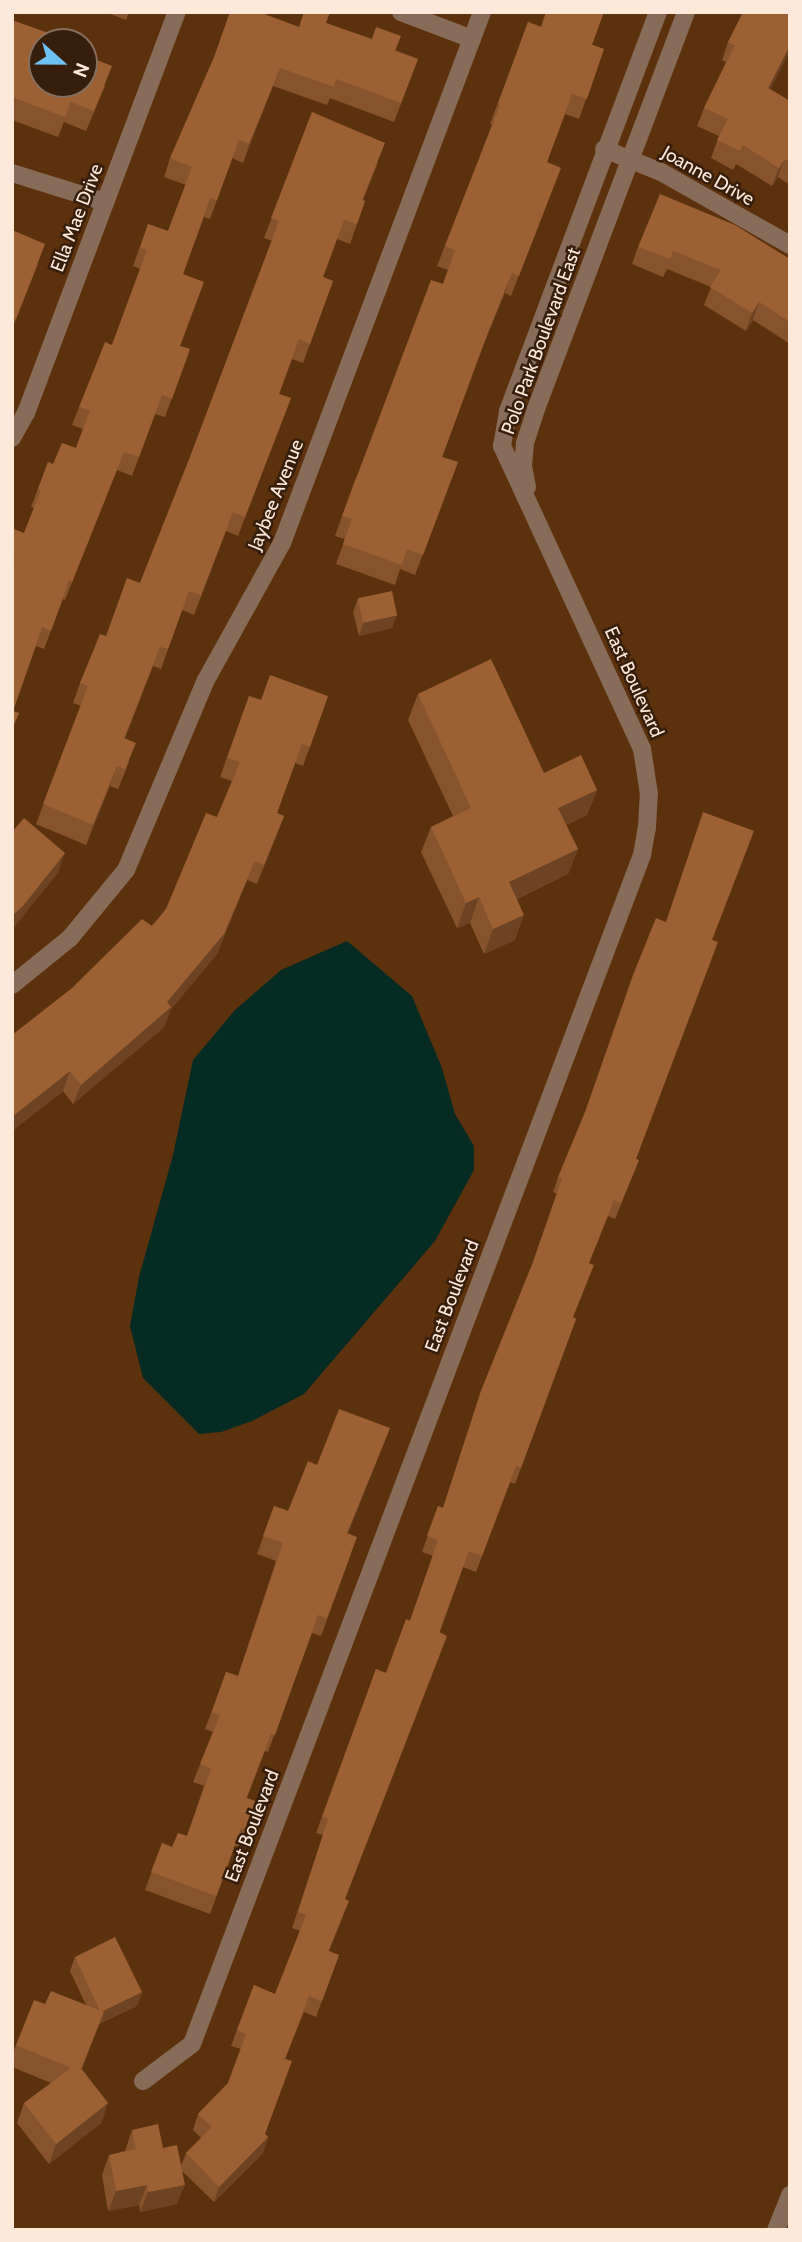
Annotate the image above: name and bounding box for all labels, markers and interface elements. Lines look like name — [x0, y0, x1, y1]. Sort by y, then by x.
north arrow — [28, 28, 98, 98]
text: N — [68, 60, 94, 80]
street label: Joanne Drive — [658, 141, 758, 211]
street label: Ella Mae Drive — [46, 161, 108, 275]
street label: Polo Park Boulevard East — [497, 244, 585, 438]
street label: Jaybee Avenue — [243, 436, 309, 554]
street label: East Boulevard — [599, 623, 669, 741]
street label: East Boulevard — [420, 1237, 484, 1355]
street label: East Boulevard — [220, 1767, 284, 1885]

